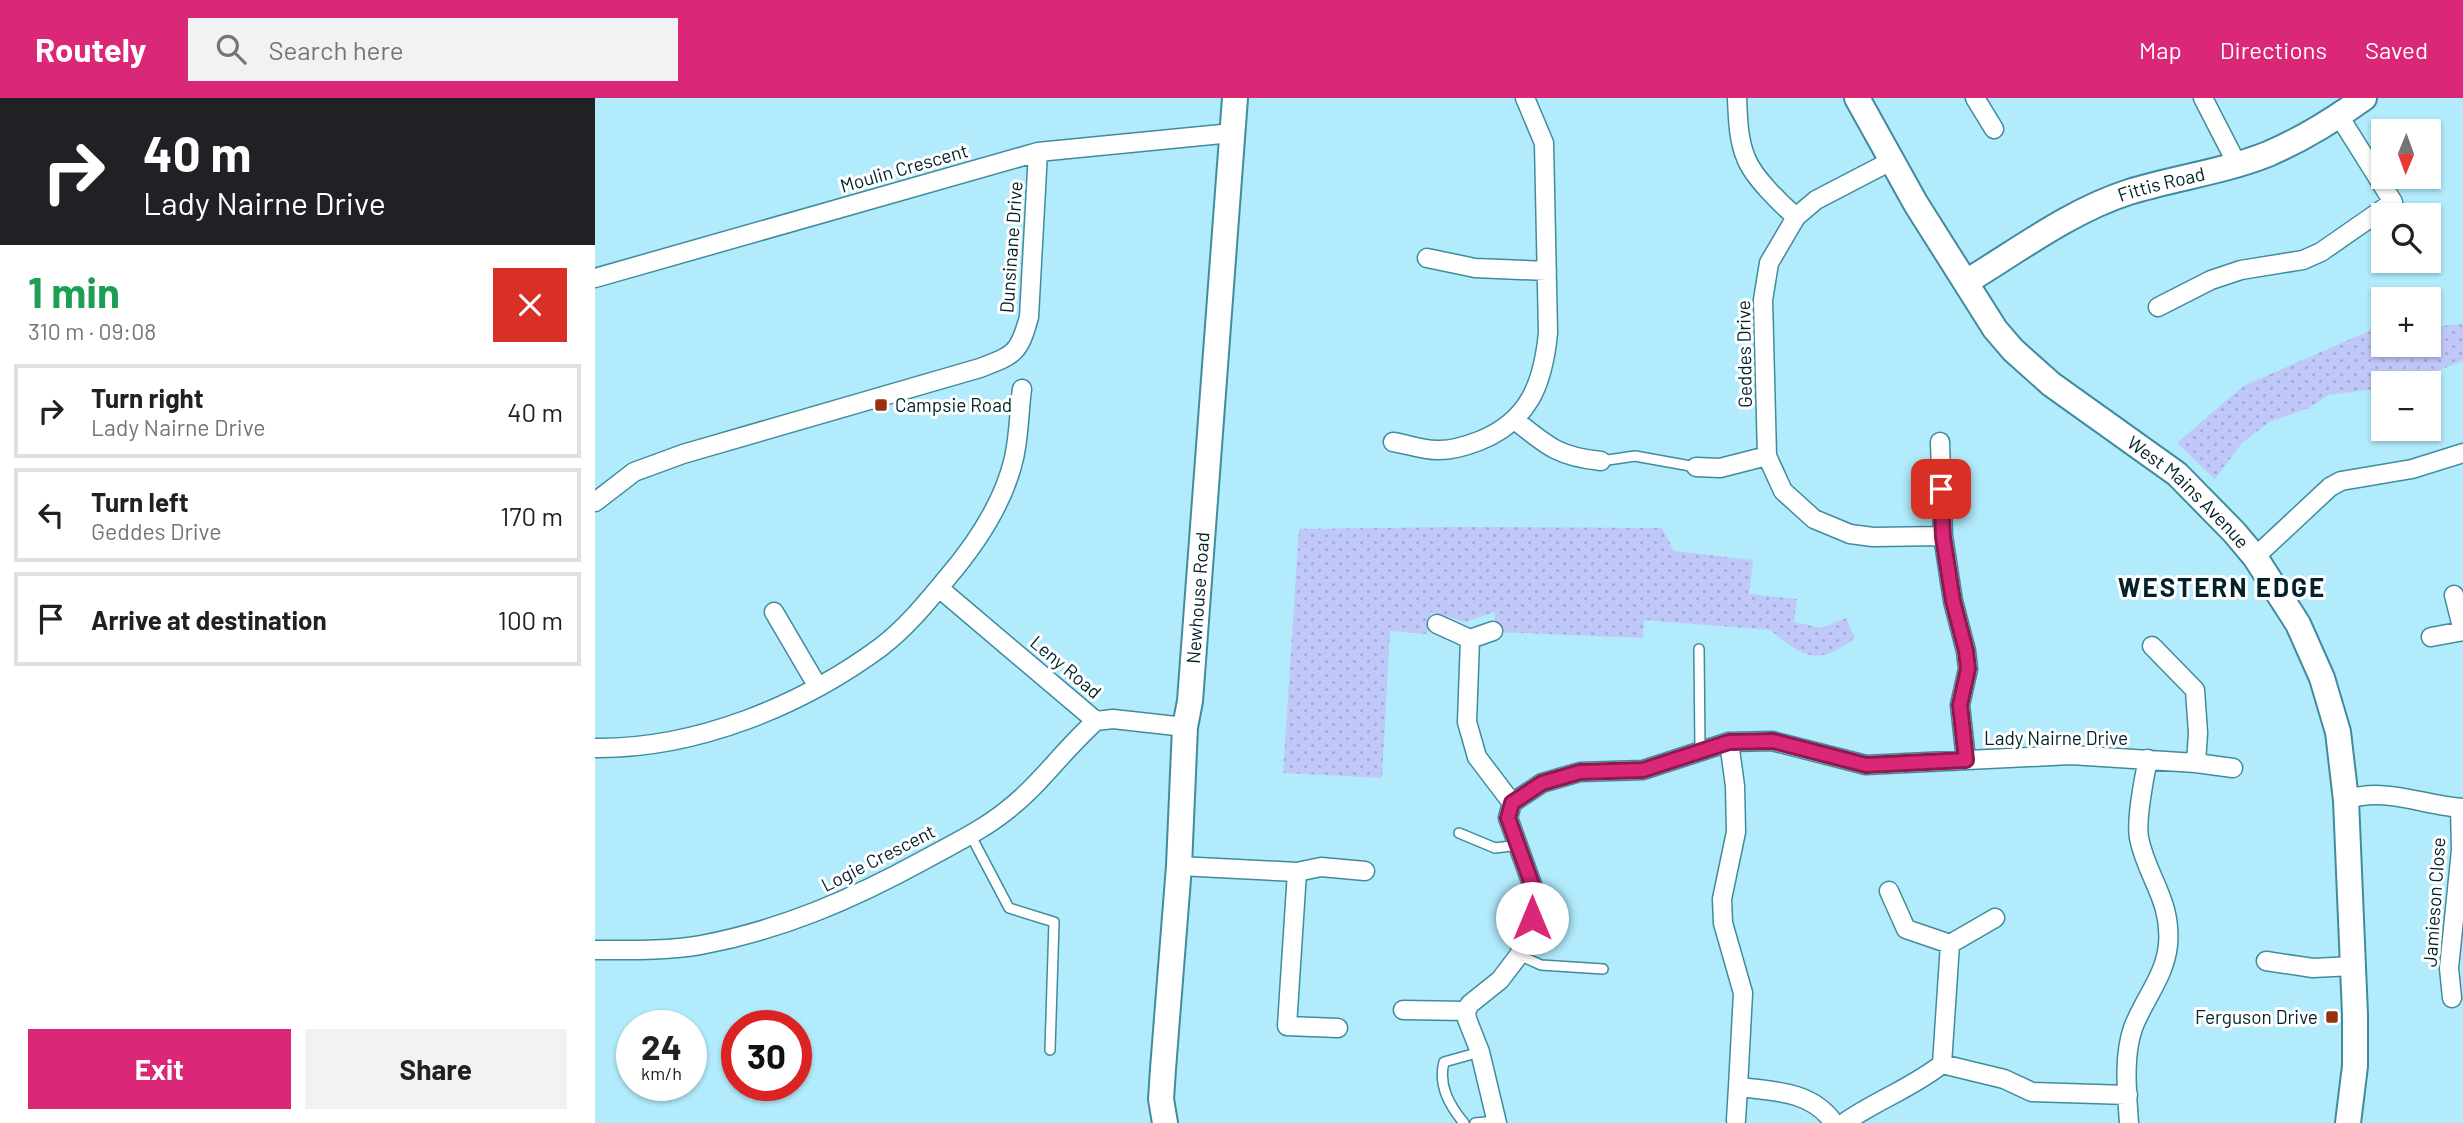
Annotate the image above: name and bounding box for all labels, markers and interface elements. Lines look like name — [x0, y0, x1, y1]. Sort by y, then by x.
search box — [188, 18, 678, 81]
text: Routely — [35, 29, 146, 69]
icon: search — [212, 30, 250, 68]
text: Search here — [268, 34, 404, 65]
text: Map — [2139, 35, 2182, 64]
text: Directions — [2220, 35, 2327, 64]
text: Saved — [2365, 35, 2428, 64]
north arrow — [2371, 119, 2441, 189]
map controls — [2371, 119, 2441, 441]
text: 40 m — [143, 123, 251, 182]
icon: right — [28, 126, 119, 217]
street label: Moulin Crescent — [837, 138, 970, 197]
street label: Fittis Road — [2114, 161, 2207, 206]
street label: Dunsinane Drive — [994, 180, 1027, 314]
text: Lady Nairne Drive — [143, 183, 386, 221]
button: search — [2371, 203, 2441, 273]
text: 1 min — [28, 266, 120, 316]
button: close — [493, 268, 567, 342]
button: + — [2371, 287, 2441, 357]
street label: Geddes Drive — [1731, 300, 1756, 408]
text: 310 m · 09:08 — [28, 317, 156, 345]
button: − — [2371, 371, 2441, 441]
text: Turn right — [91, 382, 204, 413]
icon: right — [32, 392, 70, 430]
place label: Campsie Road — [895, 393, 1012, 416]
text: 40 m — [507, 396, 563, 427]
marker: Campsie Road — [873, 397, 889, 413]
text: Lady Nairne Drive — [91, 413, 265, 441]
street label: West Mains Avenue — [2123, 430, 2255, 553]
pin — [1911, 459, 1971, 519]
icon: arrive — [1922, 470, 1960, 508]
text: Turn left — [91, 486, 189, 517]
icon: left — [32, 496, 70, 534]
text: 170 m — [500, 500, 563, 531]
text: Geddes Drive — [91, 517, 221, 545]
street label: Newhouse Road — [1181, 531, 1214, 665]
district label: WESTERN EDGE — [2118, 571, 2326, 602]
icon: arrive — [32, 600, 70, 638]
text: Arrive at destination — [91, 604, 327, 635]
text: 100 m — [498, 604, 563, 635]
street label: Leny Road — [1026, 630, 1106, 703]
street label: Lady Nairne Drive — [1984, 726, 2128, 749]
street label: Logie Crescent — [817, 819, 939, 896]
street label: Jamieson Close — [2417, 836, 2450, 968]
position arrow — [1495, 881, 1569, 955]
place label: Ferguson Drive — [2195, 1005, 2318, 1028]
marker: Ferguson Drive — [2324, 1009, 2340, 1025]
speed limit sign: 30 — [721, 1010, 812, 1101]
text: 24 — [641, 1025, 682, 1067]
button: Exit — [28, 1029, 291, 1109]
button: Share — [305, 1029, 567, 1109]
text: km/h — [641, 1062, 682, 1084]

